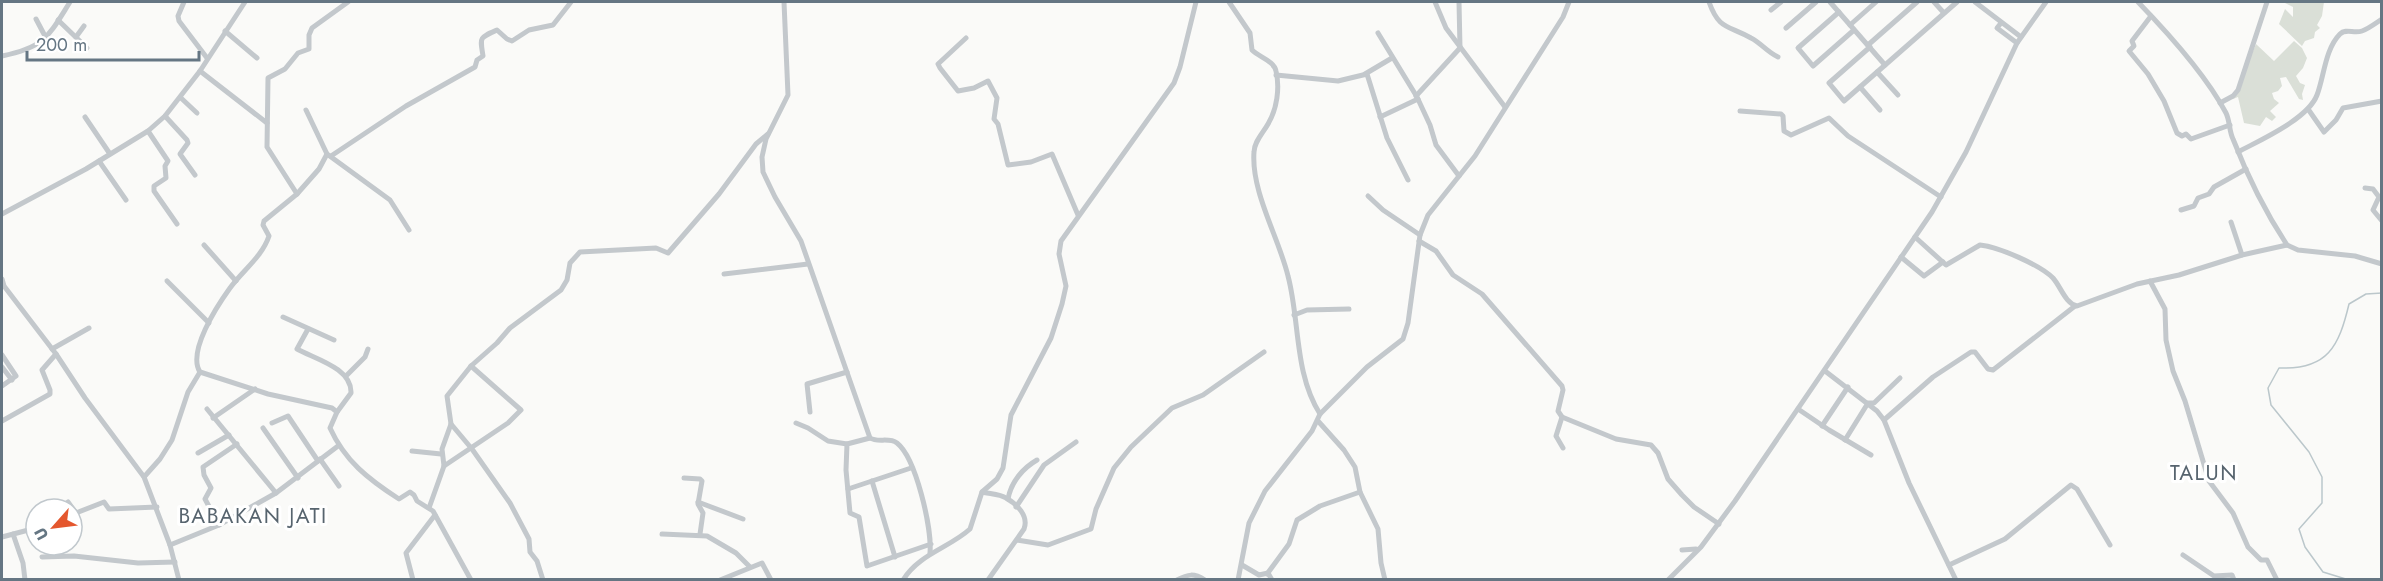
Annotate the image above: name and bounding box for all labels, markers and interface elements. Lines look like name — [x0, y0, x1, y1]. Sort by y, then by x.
scale bar — [27, 24, 200, 62]
text: 200 m — [36, 32, 87, 58]
district label: TALUN — [2170, 458, 2238, 488]
north arrow — [24, 497, 84, 557]
district label: BABAKAN JATI — [178, 501, 328, 531]
text: U — [28, 523, 54, 544]

